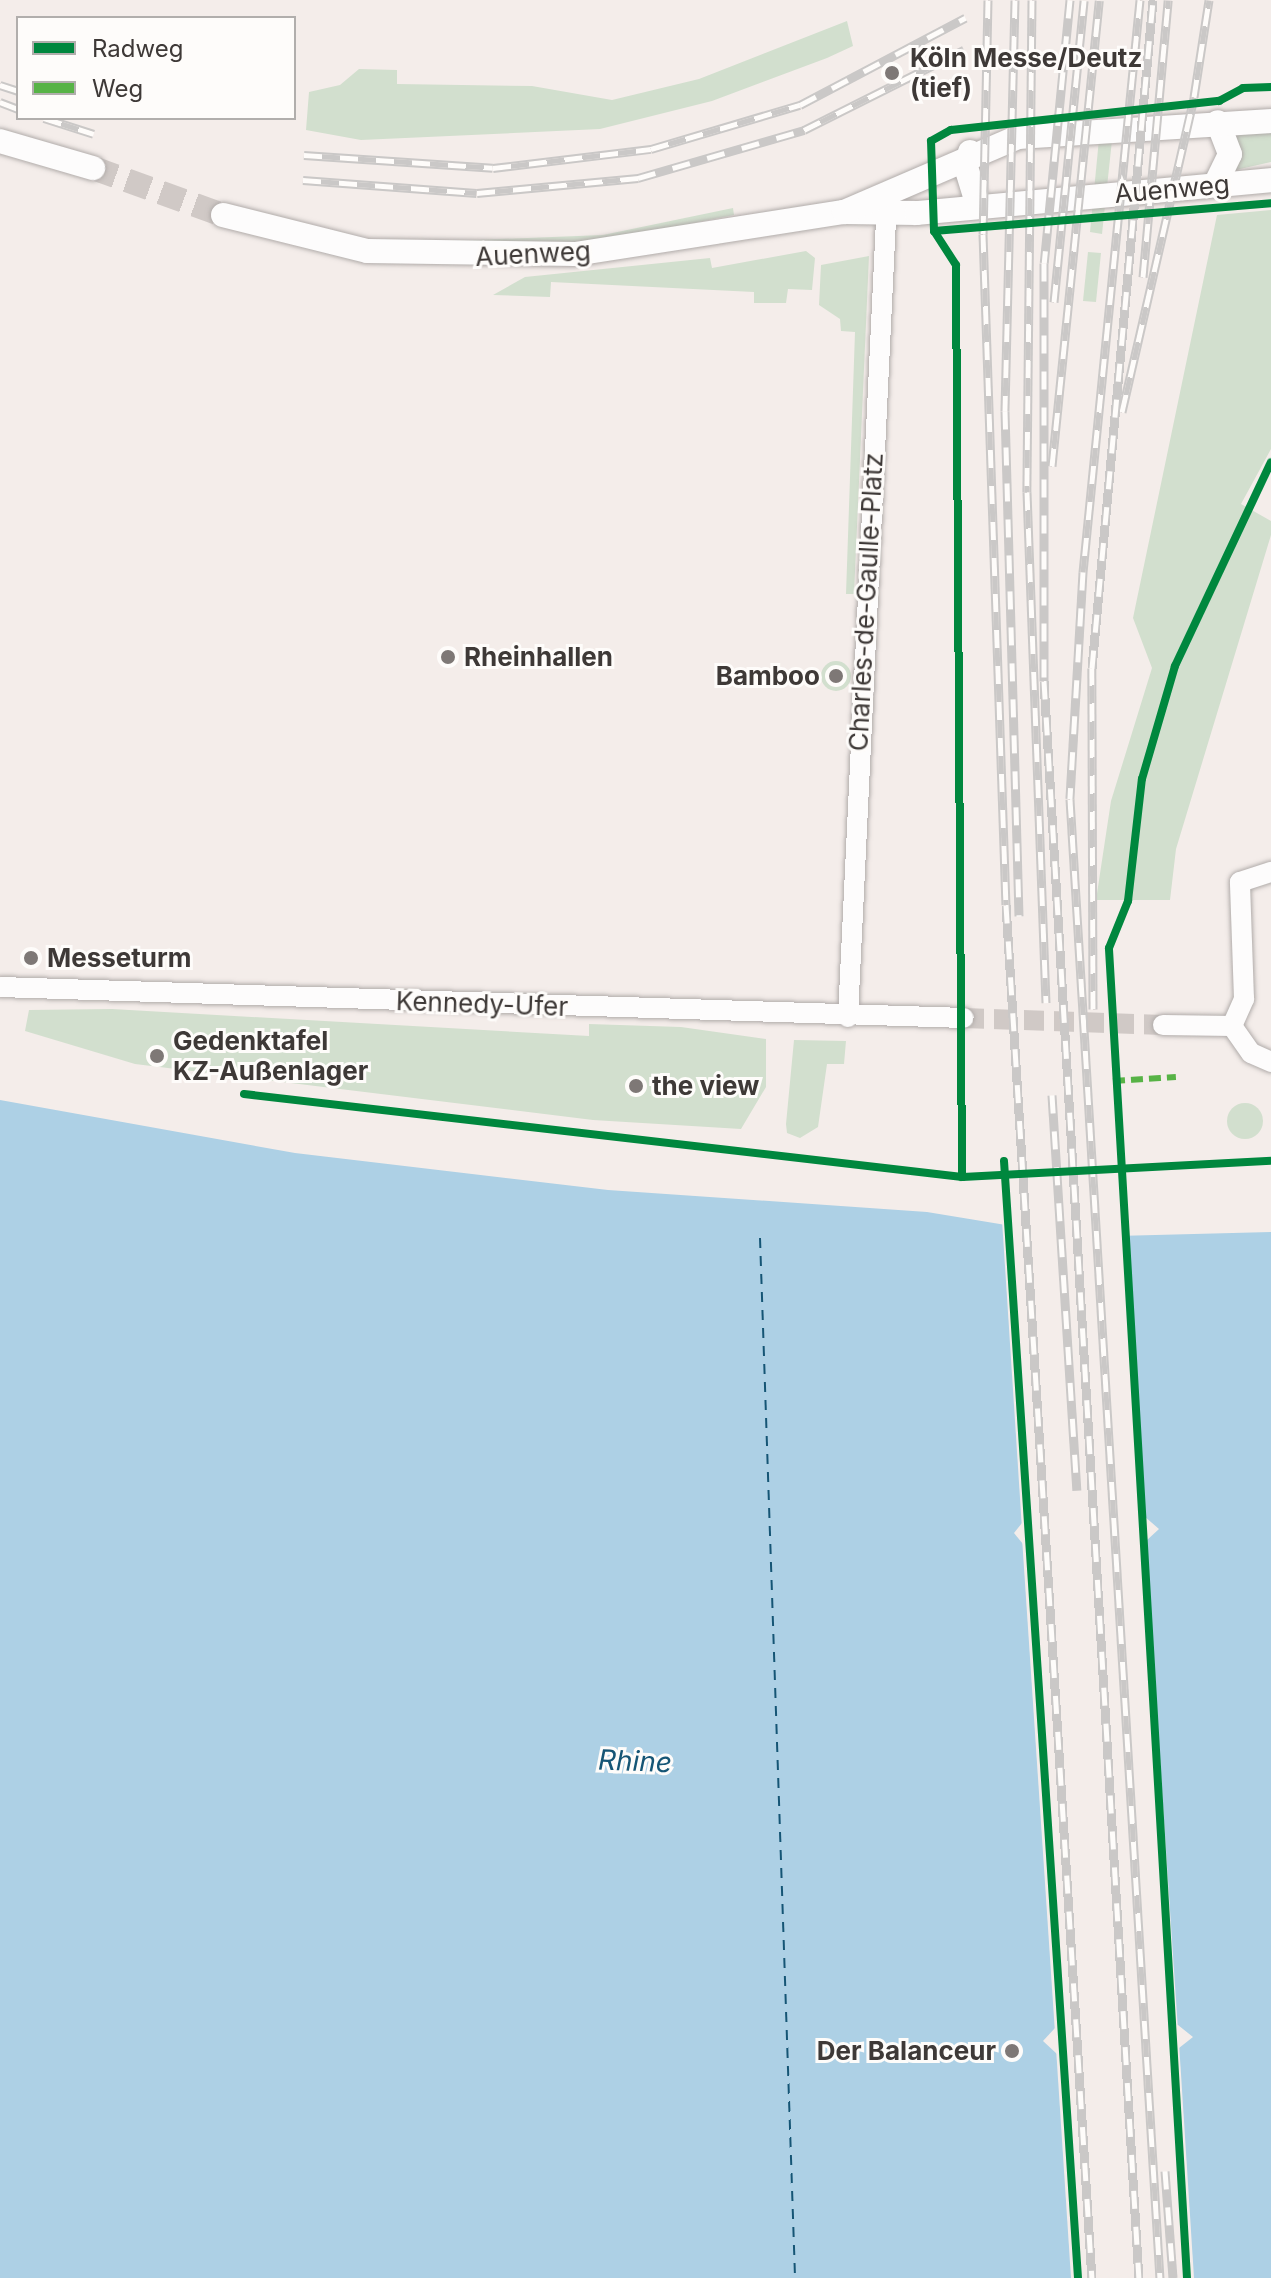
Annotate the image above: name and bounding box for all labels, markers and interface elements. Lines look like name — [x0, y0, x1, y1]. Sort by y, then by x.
legend — [16, 16, 296, 120]
text: Radweg — [92, 34, 183, 63]
place label: Köln Messe/Deutz (tief) — [910, 42, 1142, 104]
marker: Köln Messe/Deutz (tief) — [881, 62, 903, 84]
text: Weg — [92, 74, 143, 103]
street label: Auenweg — [1113, 168, 1231, 210]
street label: Auenweg — [474, 235, 592, 273]
street label: Charles-de-Gaulle-Platz — [843, 452, 889, 752]
place label: Rheinhallen — [464, 641, 613, 673]
marker: Rheinhallen — [439, 648, 457, 666]
place label: Bamboo — [716, 660, 820, 692]
marker: Bamboo — [827, 667, 845, 685]
place label: Messeturm — [47, 942, 192, 974]
marker: Messeturm — [22, 949, 40, 967]
street label: Kennedy-Ufer — [395, 985, 569, 1023]
place label: Gedenktafel KZ-Außenlager — [173, 1025, 368, 1086]
marker: Gedenktafel KZ-Außenlager — [148, 1047, 166, 1065]
place label: the view — [652, 1070, 759, 1102]
marker: the view — [627, 1077, 645, 1095]
water label: Rhine — [597, 1743, 673, 1779]
place label: Der Balanceur — [817, 2035, 996, 2067]
marker: Der Balanceur — [1003, 2042, 1021, 2060]

